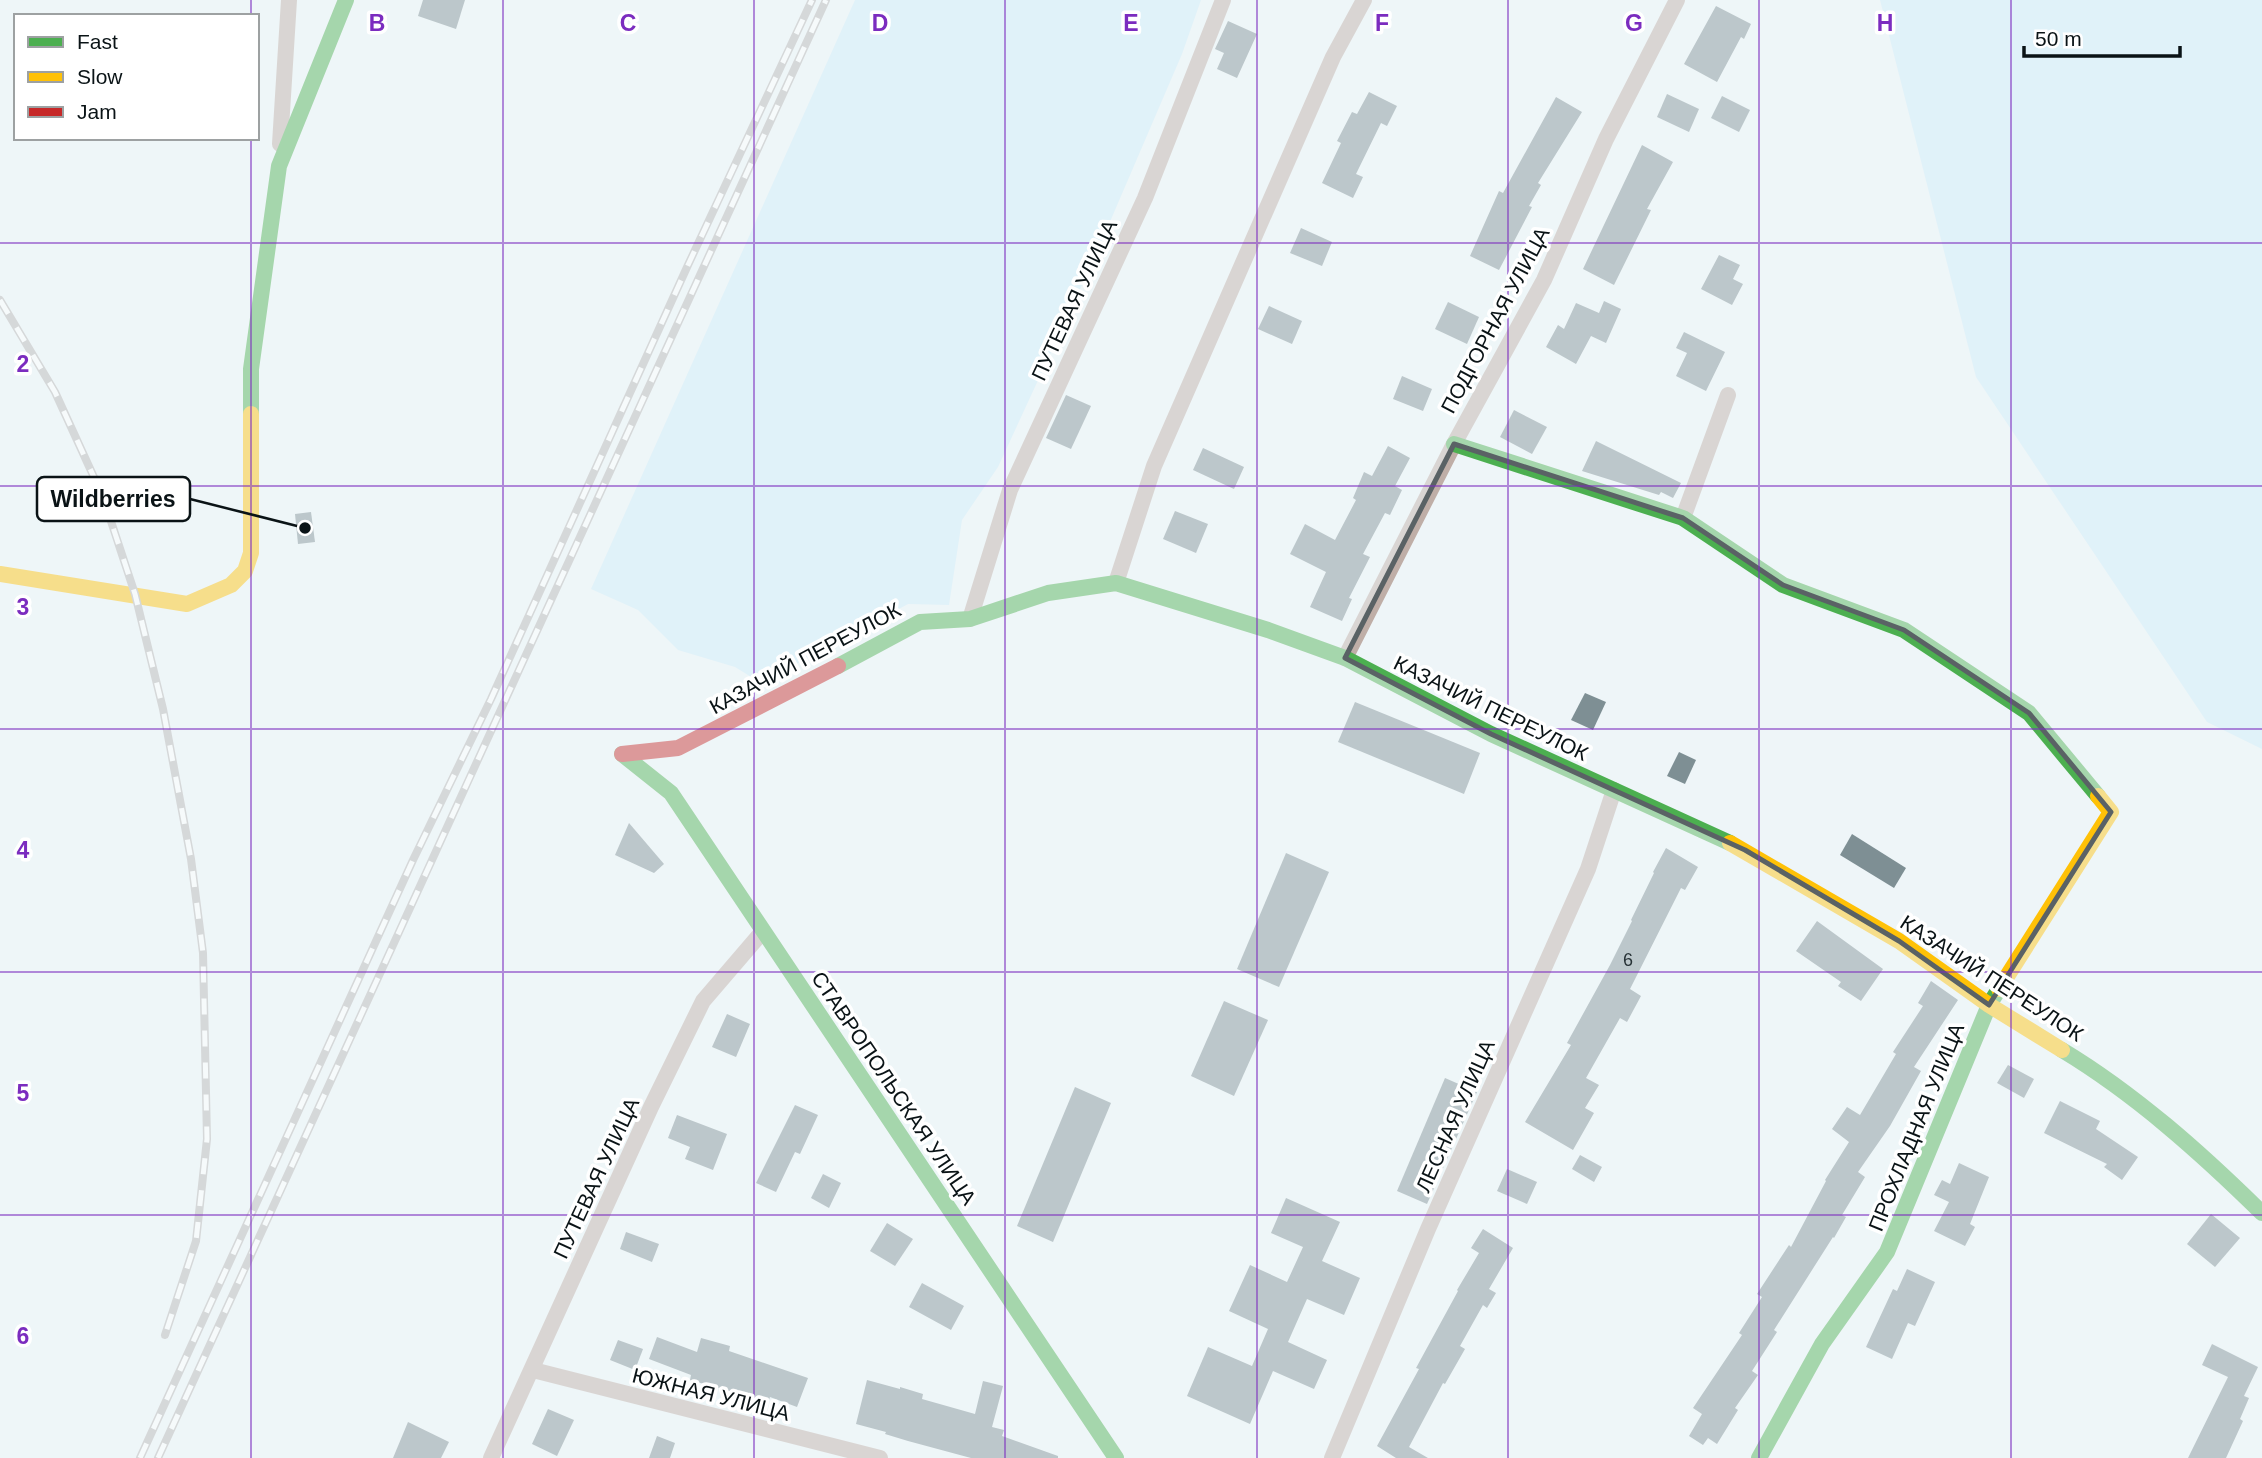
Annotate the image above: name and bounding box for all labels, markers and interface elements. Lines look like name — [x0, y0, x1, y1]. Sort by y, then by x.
text: B — [369, 10, 385, 36]
text: C — [620, 10, 636, 36]
text: D — [872, 10, 888, 36]
text: E — [1123, 10, 1139, 36]
text: F — [1375, 10, 1389, 36]
text: G — [1625, 10, 1643, 36]
text: H — [1877, 10, 1893, 36]
legend — [14, 14, 259, 140]
scale bar — [2024, 14, 2180, 58]
text: 50 m — [2035, 27, 2082, 50]
text: Fast — [77, 30, 118, 53]
text: Slow — [77, 65, 123, 88]
text: Jam — [77, 100, 117, 123]
street label: ПУТЕВАЯ УЛИЦА — [1027, 216, 1121, 384]
street label: ПОДГОРНАЯ УЛИЦА — [1436, 223, 1554, 417]
text: 2 — [17, 351, 29, 377]
callout: Wildberries — [37, 477, 190, 521]
text: Wildberries — [50, 486, 176, 512]
text: 3 — [17, 594, 29, 620]
street label: КАЗАЧИЙ ПЕРЕУЛОК — [705, 597, 905, 718]
street label: КАЗАЧИЙ ПЕРЕУЛОК — [1390, 651, 1593, 765]
text: 4 — [17, 837, 30, 863]
street label: КАЗАЧИЙ ПЕРЕУЛОК — [1896, 910, 2088, 1046]
house number: 6 — [1623, 950, 1633, 970]
street label: СТАВРОПОЛЬСКАЯ УЛИЦА — [807, 967, 981, 1209]
street label: ПРОХЛАДНАЯ УЛИЦА — [1864, 1020, 1968, 1234]
street label: ЛЕСНАЯ УЛИЦА — [1411, 1036, 1499, 1196]
text: 5 — [17, 1080, 30, 1106]
street label: ПУТЕВАЯ УЛИЦА — [549, 1094, 643, 1262]
text: 6 — [17, 1323, 29, 1349]
street label: ЮЖНАЯ УЛИЦА — [630, 1363, 792, 1425]

